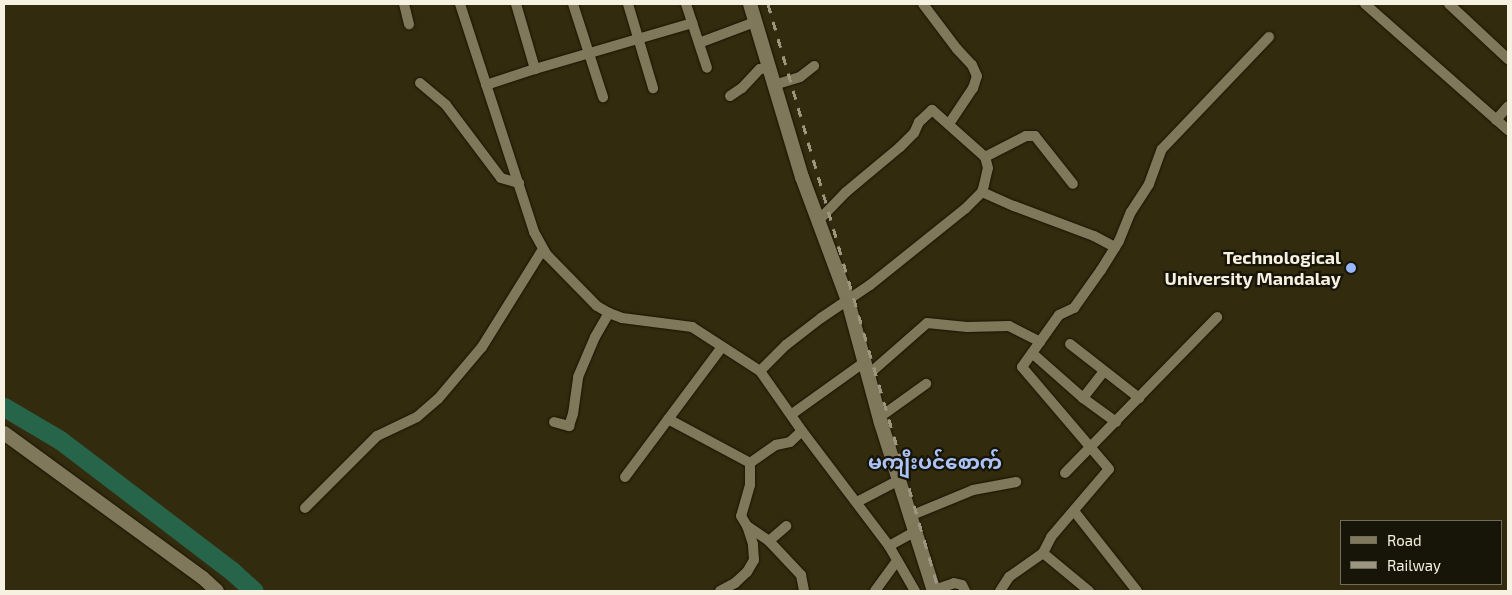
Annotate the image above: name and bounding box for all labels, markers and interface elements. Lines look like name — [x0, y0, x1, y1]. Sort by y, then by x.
place label: Technological University Mandalay — [1164, 247, 1341, 290]
marker: Technological University Mandalay — [1345, 262, 1357, 274]
district label: မကျီးပင်စောက် — [868, 449, 1002, 473]
legend — [1340, 520, 1502, 585]
text: Road — [1387, 531, 1422, 549]
text: Railway — [1387, 556, 1441, 574]

